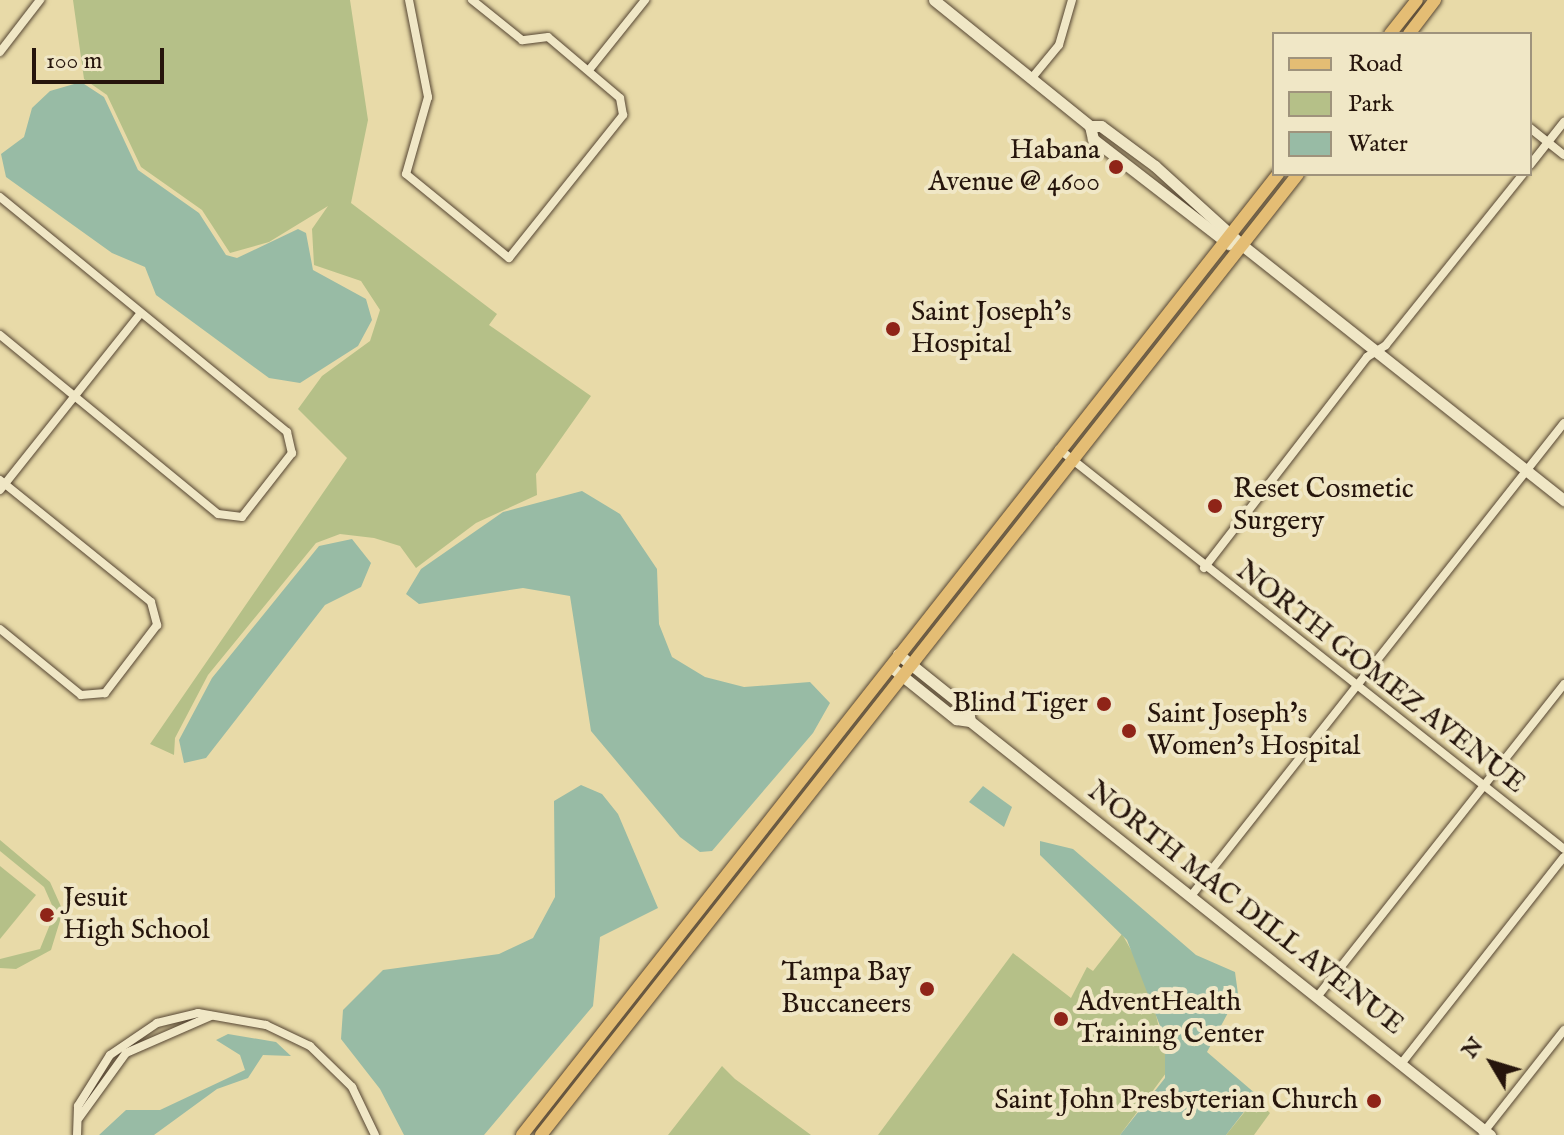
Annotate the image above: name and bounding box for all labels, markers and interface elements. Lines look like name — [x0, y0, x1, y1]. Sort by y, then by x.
scale bar — [36, 32, 168, 82]
legend — [1272, 32, 1532, 176]
text: 100 m — [46, 46, 102, 77]
text: Road — [1348, 49, 1402, 80]
text: Park — [1348, 89, 1394, 120]
text: Water — [1348, 129, 1408, 160]
place label: Habana Avenue @ 4600 — [928, 134, 1100, 200]
marker: Habana Avenue @ 4600 — [1107, 158, 1125, 176]
place label: Saint Joseph's Hospital — [911, 296, 1071, 362]
marker: Saint Joseph's Hospital — [882, 318, 904, 340]
place label: Reset Cosmetic Surgery — [1233, 473, 1414, 539]
marker: Reset Cosmetic Surgery — [1204, 495, 1226, 517]
street label: NORTH GOMEZ AVENUE — [1229, 555, 1531, 801]
place label: Blind Tiger — [952, 687, 1088, 721]
marker: Blind Tiger — [1095, 695, 1113, 713]
place label: Saint Joseph's Women's Hospital — [1147, 698, 1360, 764]
marker: Saint Joseph's Women's Hospital — [1118, 720, 1140, 742]
street label: NORTH MAC DILL AVENUE — [1080, 775, 1410, 1043]
place label: Jesuit High School — [63, 882, 210, 948]
marker: Jesuit High School — [38, 906, 56, 924]
place label: Tampa Bay Buccaneers — [781, 956, 911, 1022]
marker: Tampa Bay Buccaneers — [918, 980, 936, 998]
place label: AdventHealth Training Center — [1077, 986, 1264, 1052]
marker: AdventHealth Training Center — [1052, 1010, 1070, 1028]
north arrow — [1452, 1023, 1532, 1103]
text: N — [1456, 1032, 1490, 1064]
place label: Saint John Presbyterian Church — [994, 1084, 1358, 1118]
marker: Saint John Presbyterian Church — [1365, 1092, 1383, 1110]

